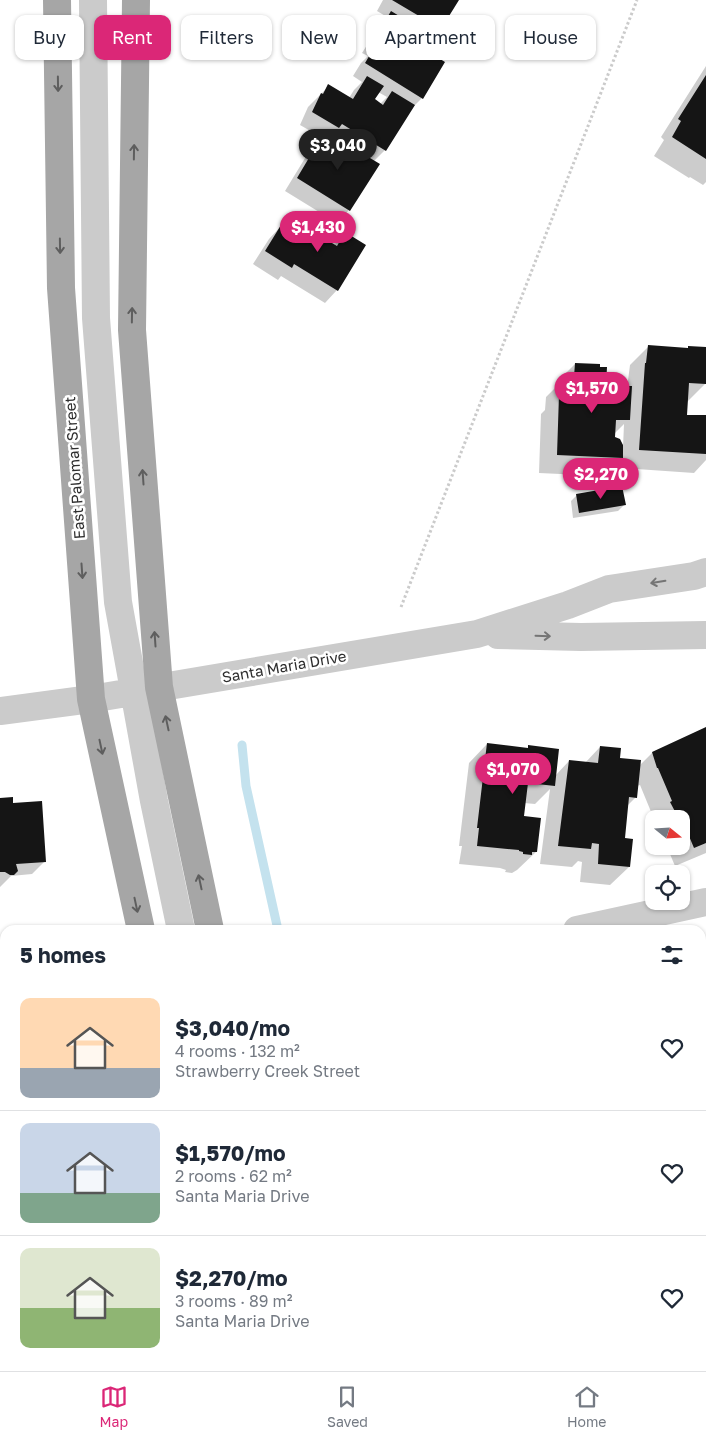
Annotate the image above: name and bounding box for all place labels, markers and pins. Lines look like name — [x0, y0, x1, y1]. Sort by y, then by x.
pin: $3,040 — [297, 128, 379, 171]
pin: $1,430 — [277, 210, 359, 253]
pin: $1,570 — [551, 372, 633, 414]
pin: $2,270 — [560, 458, 642, 500]
pin: $1,070 — [472, 752, 554, 795]

